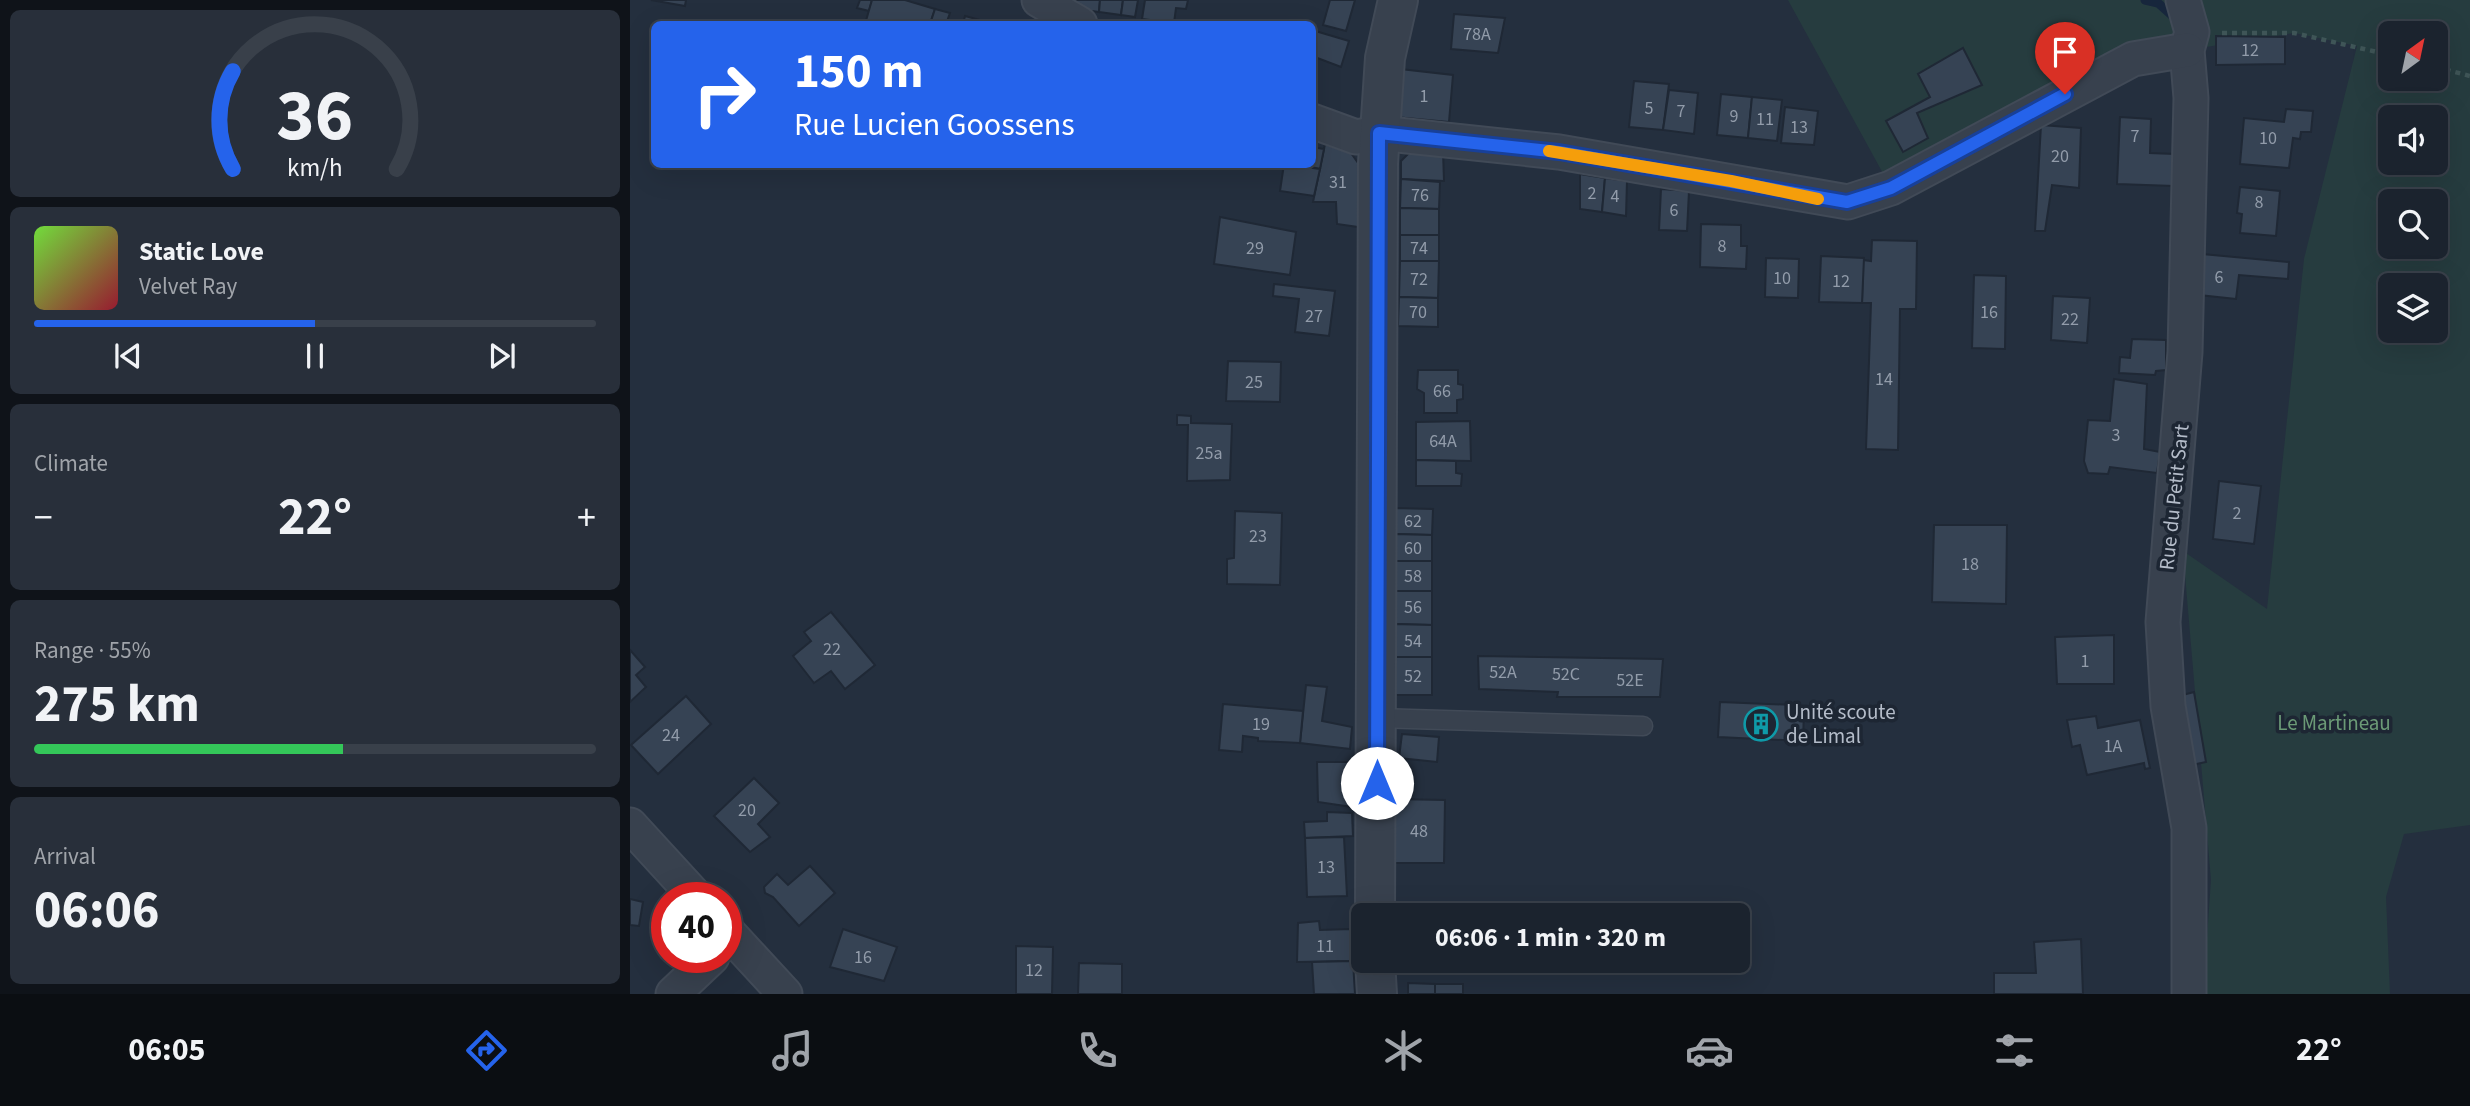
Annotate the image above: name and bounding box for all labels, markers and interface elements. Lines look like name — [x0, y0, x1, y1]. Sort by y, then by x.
north arrow — [2378, 21, 2448, 91]
map controls — [2378, 21, 2448, 343]
house number: 78A — [1463, 22, 1491, 47]
pin — [2035, 22, 2095, 94]
icon: arrive — [2046, 33, 2084, 71]
text: 150 m — [794, 37, 923, 107]
house number: 12 — [2241, 38, 2259, 63]
icon: right — [679, 49, 770, 140]
text: 36 — [277, 65, 353, 169]
house number: 1 — [1420, 84, 1428, 109]
house number: 5 — [1645, 96, 1654, 121]
house number: 7 — [1677, 99, 1686, 124]
text: Rue Lucien Goossens — [794, 102, 1075, 148]
house number: 9 — [1730, 104, 1739, 129]
button: sound — [2378, 105, 2448, 175]
house number: 11 — [1756, 107, 1774, 132]
house number: 13 — [1790, 115, 1808, 140]
house number: 7 — [2131, 124, 2140, 149]
house number: 10 — [2259, 126, 2277, 151]
house number: 20 — [2051, 144, 2069, 169]
text: km/h — [287, 150, 343, 186]
house number: 31 — [1329, 170, 1347, 195]
house number: 2 — [1588, 181, 1597, 206]
house number: 76 — [1411, 183, 1429, 208]
house number: 4 — [1611, 184, 1620, 209]
button: search — [2378, 189, 2448, 259]
house number: 8 — [2255, 190, 2264, 215]
house number: 6 — [1670, 198, 1679, 223]
text: Static Love — [139, 233, 264, 270]
house number: 8 — [1718, 234, 1727, 259]
house number: 29 — [1246, 236, 1264, 261]
house number: 74 — [1410, 236, 1428, 261]
house number: 6 — [2215, 265, 2224, 290]
house number: 10 — [1773, 266, 1791, 291]
house number: 72 — [1410, 267, 1428, 292]
house number: 12 — [1832, 269, 1850, 294]
text: Velvet Ray — [139, 270, 237, 303]
button: layers — [2378, 273, 2448, 343]
house number: 70 — [1409, 300, 1427, 325]
house number: 16 — [1980, 300, 1998, 325]
house number: 27 — [1305, 304, 1323, 329]
house number: 22 — [2061, 307, 2079, 332]
icon: previous — [109, 337, 147, 375]
icon: pause — [296, 337, 334, 375]
icon: next — [483, 337, 521, 375]
house number: 14 — [1875, 367, 1893, 392]
house number: 25 — [1245, 370, 1263, 395]
house number: 66 — [1433, 379, 1451, 404]
house number: 3 — [2112, 423, 2121, 448]
street label: Rue du Petit Sart — [2151, 423, 2197, 571]
house number: 64A — [1429, 429, 1457, 454]
house number: 25a — [1196, 441, 1222, 466]
text: Climate — [34, 447, 108, 480]
text: 22° — [278, 481, 352, 555]
text: − — [34, 491, 53, 545]
text: + — [577, 491, 596, 545]
house number: 2 — [2233, 501, 2242, 526]
house number: 62 — [1404, 509, 1422, 534]
house number: 23 — [1249, 524, 1267, 549]
house number: 60 — [1404, 536, 1422, 561]
house number: 18 — [1961, 552, 1979, 577]
house number: 58 — [1404, 564, 1422, 589]
house number: 56 — [1404, 595, 1422, 620]
house number: 54 — [1404, 629, 1422, 654]
text: Range · 55% — [34, 634, 151, 667]
house number: 22 — [823, 637, 841, 662]
house number: 1 — [2081, 649, 2089, 674]
house number: 52A — [1489, 660, 1517, 685]
house number: 52C — [1552, 662, 1580, 687]
house number: 52 — [1404, 664, 1422, 689]
text: 275 km — [34, 668, 200, 742]
house number: 52E — [1616, 668, 1644, 693]
place label: Unité scoute de Limal — [1786, 697, 1896, 751]
building icon: Unité scoute de Limal — [1742, 705, 1780, 743]
park label: Le Martineau — [2277, 708, 2391, 738]
house number: 19 — [1252, 712, 1270, 737]
house number: 24 — [662, 723, 680, 748]
house number: 1A — [2104, 734, 2123, 759]
position arrow — [1340, 746, 1414, 820]
house number: 20 — [738, 798, 756, 823]
house number: 48 — [1410, 819, 1428, 844]
text: Arrival — [34, 840, 96, 873]
house number: 13 — [1317, 855, 1335, 880]
text: 06:06 — [34, 874, 159, 948]
speed limit sign: 40 — [651, 882, 742, 973]
text: 06:06 · 1 min · 320 m — [1435, 919, 1666, 956]
house number: 11 — [1316, 934, 1334, 959]
house number: 16 — [854, 945, 872, 970]
house number: 12 — [1025, 958, 1043, 983]
icon: directions — [462, 1026, 511, 1075]
icon: music — [768, 1026, 817, 1075]
icon: phone — [1073, 1026, 1122, 1075]
icon: climate — [1379, 1026, 1428, 1075]
icon: car — [1685, 1026, 1734, 1075]
icon: filters — [1990, 1026, 2039, 1075]
text: 06:05 — [128, 1027, 206, 1073]
text: 22° — [2296, 1027, 2342, 1073]

